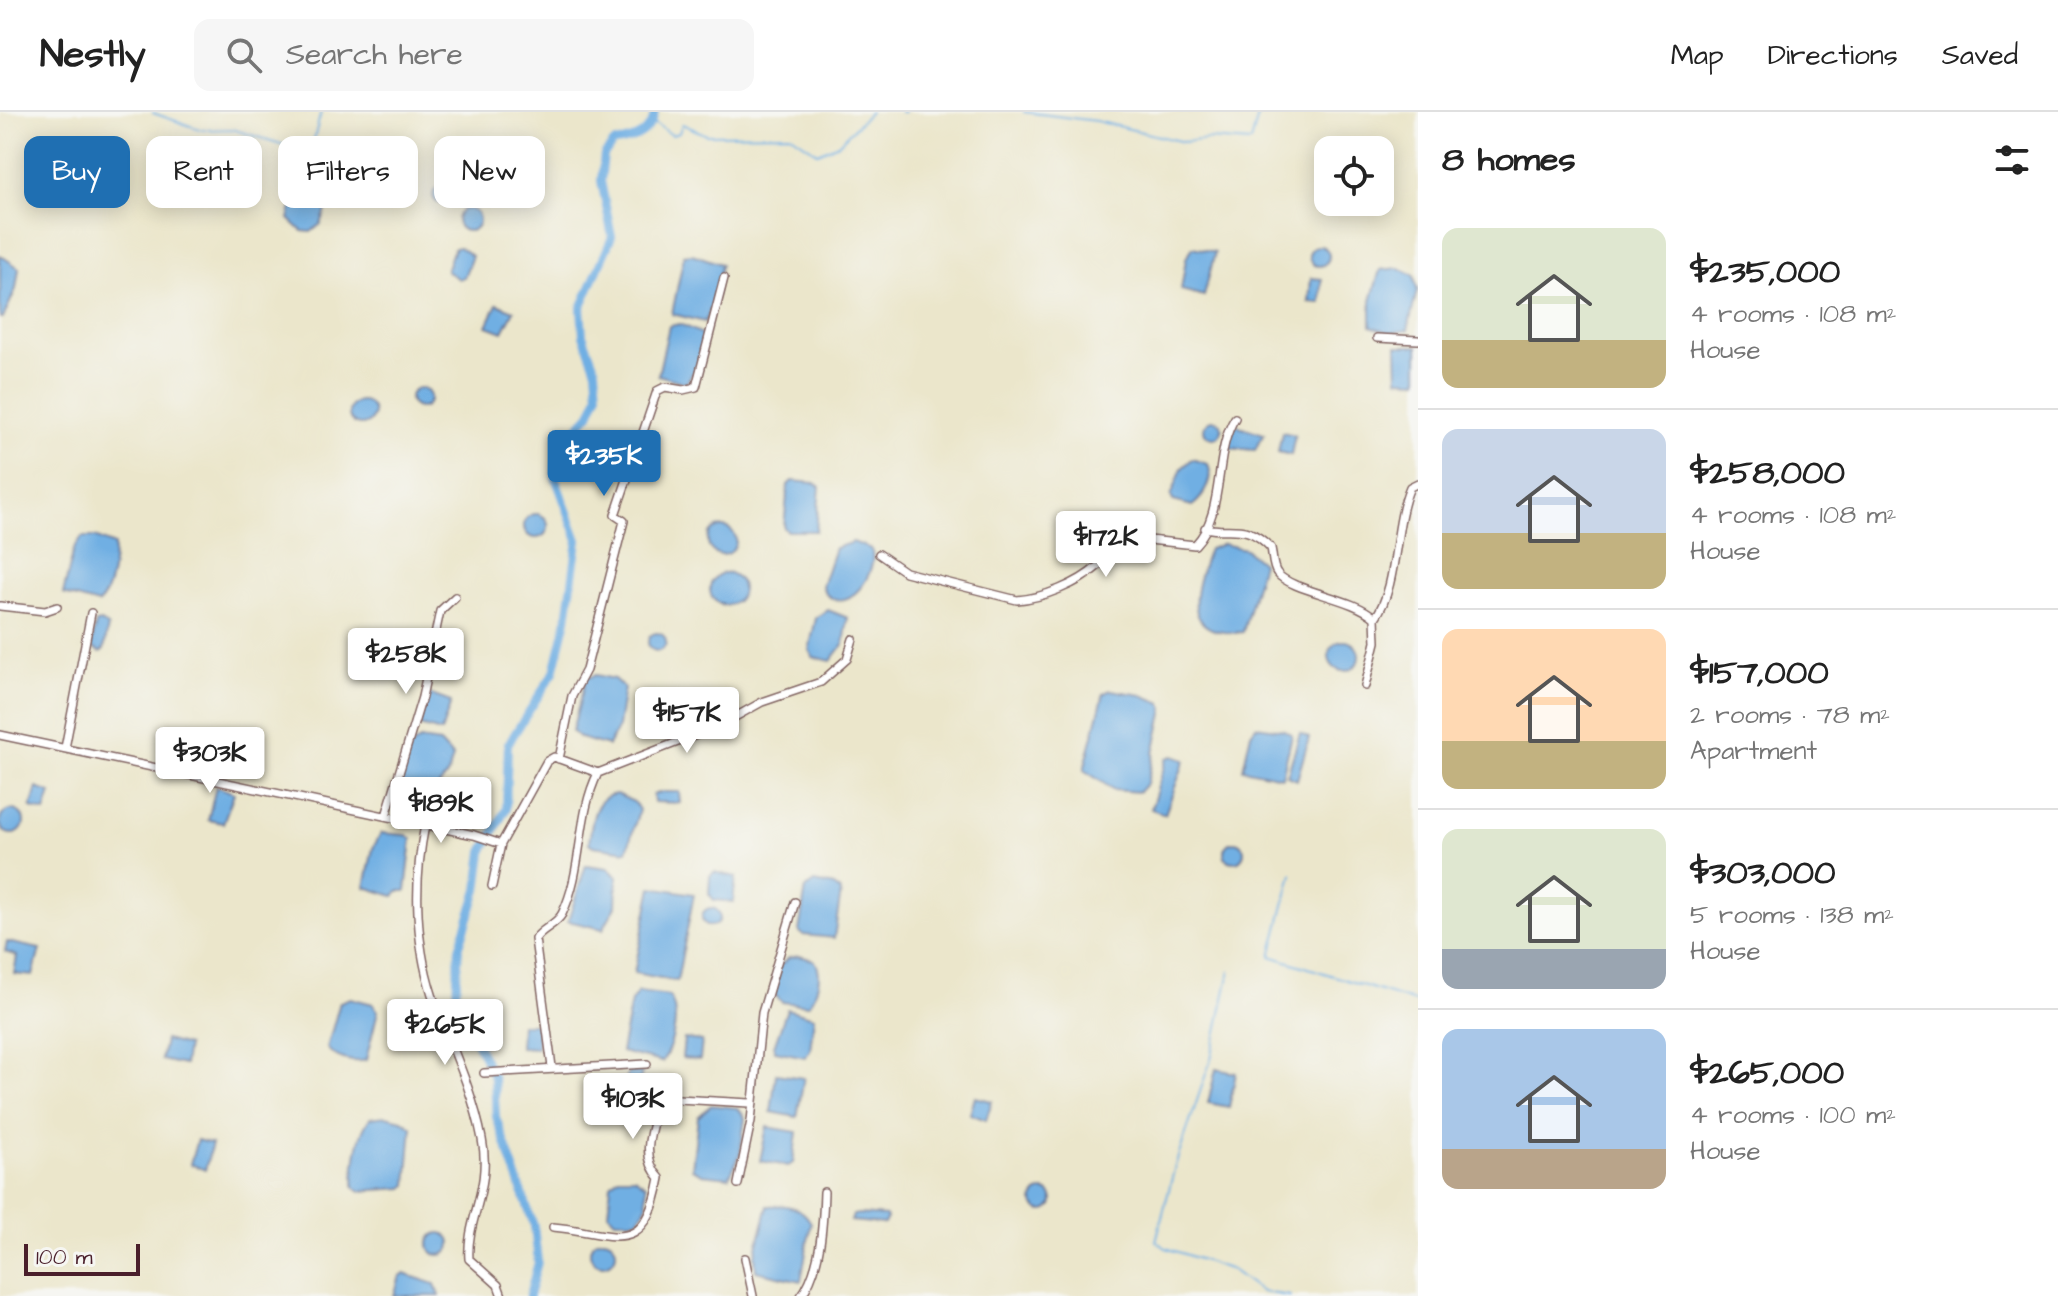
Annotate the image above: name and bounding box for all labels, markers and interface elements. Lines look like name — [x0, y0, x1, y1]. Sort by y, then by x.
search box — [194, 19, 754, 91]
text: Nestly — [40, 29, 146, 81]
icon: search — [222, 33, 266, 77]
text: Search here — [286, 34, 463, 76]
text: Map — [1671, 36, 1724, 75]
text: Directions — [1768, 36, 1898, 75]
text: Saved — [1942, 36, 2018, 75]
chip: Buy — [24, 136, 130, 208]
chip: Rent — [146, 136, 262, 208]
chip: Filters — [278, 136, 418, 208]
chip: New — [434, 136, 545, 208]
map controls — [1314, 136, 1394, 216]
button: locate — [1314, 136, 1394, 216]
text: 8 homes — [1442, 136, 1576, 184]
icon: filters — [1990, 138, 2034, 182]
text: $235,000 — [1690, 248, 1840, 296]
icon: home — [1506, 260, 1602, 356]
text: 4 rooms · 108 m² — [1690, 296, 1896, 332]
text: House — [1690, 332, 1761, 368]
pin: $235K — [548, 430, 660, 498]
text: $235K — [566, 438, 642, 474]
text: $258,000 — [1690, 449, 1845, 497]
icon: home — [1506, 461, 1602, 557]
text: 4 rooms · 108 m² — [1690, 497, 1896, 533]
pin: $172K — [1050, 511, 1162, 579]
text: $172K — [1074, 519, 1138, 555]
text: House — [1690, 533, 1761, 569]
pin: $258K — [350, 628, 462, 696]
text: $258K — [366, 636, 446, 672]
text: $157,000 — [1690, 649, 1829, 697]
icon: home — [1506, 661, 1602, 757]
pin: $157K — [631, 687, 743, 755]
text: $157K — [653, 695, 721, 731]
text: 2 rooms · 78 m² — [1690, 697, 1890, 733]
pin: $303K — [154, 727, 266, 795]
text: Apartment — [1690, 733, 1817, 769]
text: $303K — [173, 735, 247, 771]
pin: $189K — [385, 777, 497, 845]
text: $189K — [408, 785, 474, 821]
text: $303,000 — [1690, 849, 1835, 897]
icon: home — [1506, 861, 1602, 957]
text: 5 rooms · 138 m² — [1690, 897, 1894, 933]
text: House — [1690, 933, 1761, 969]
pin: $265K — [389, 999, 501, 1067]
text: $265K — [405, 1007, 485, 1043]
text: $265,000 — [1690, 1049, 1844, 1097]
icon: home — [1506, 1061, 1602, 1157]
pin: $103K — [577, 1073, 689, 1141]
text: $103K — [601, 1081, 665, 1117]
text: 4 rooms · 100 m² — [1690, 1097, 1896, 1133]
text: House — [1690, 1133, 1761, 1169]
scale bar — [24, 1240, 140, 1276]
text: 100 m — [36, 1242, 93, 1273]

